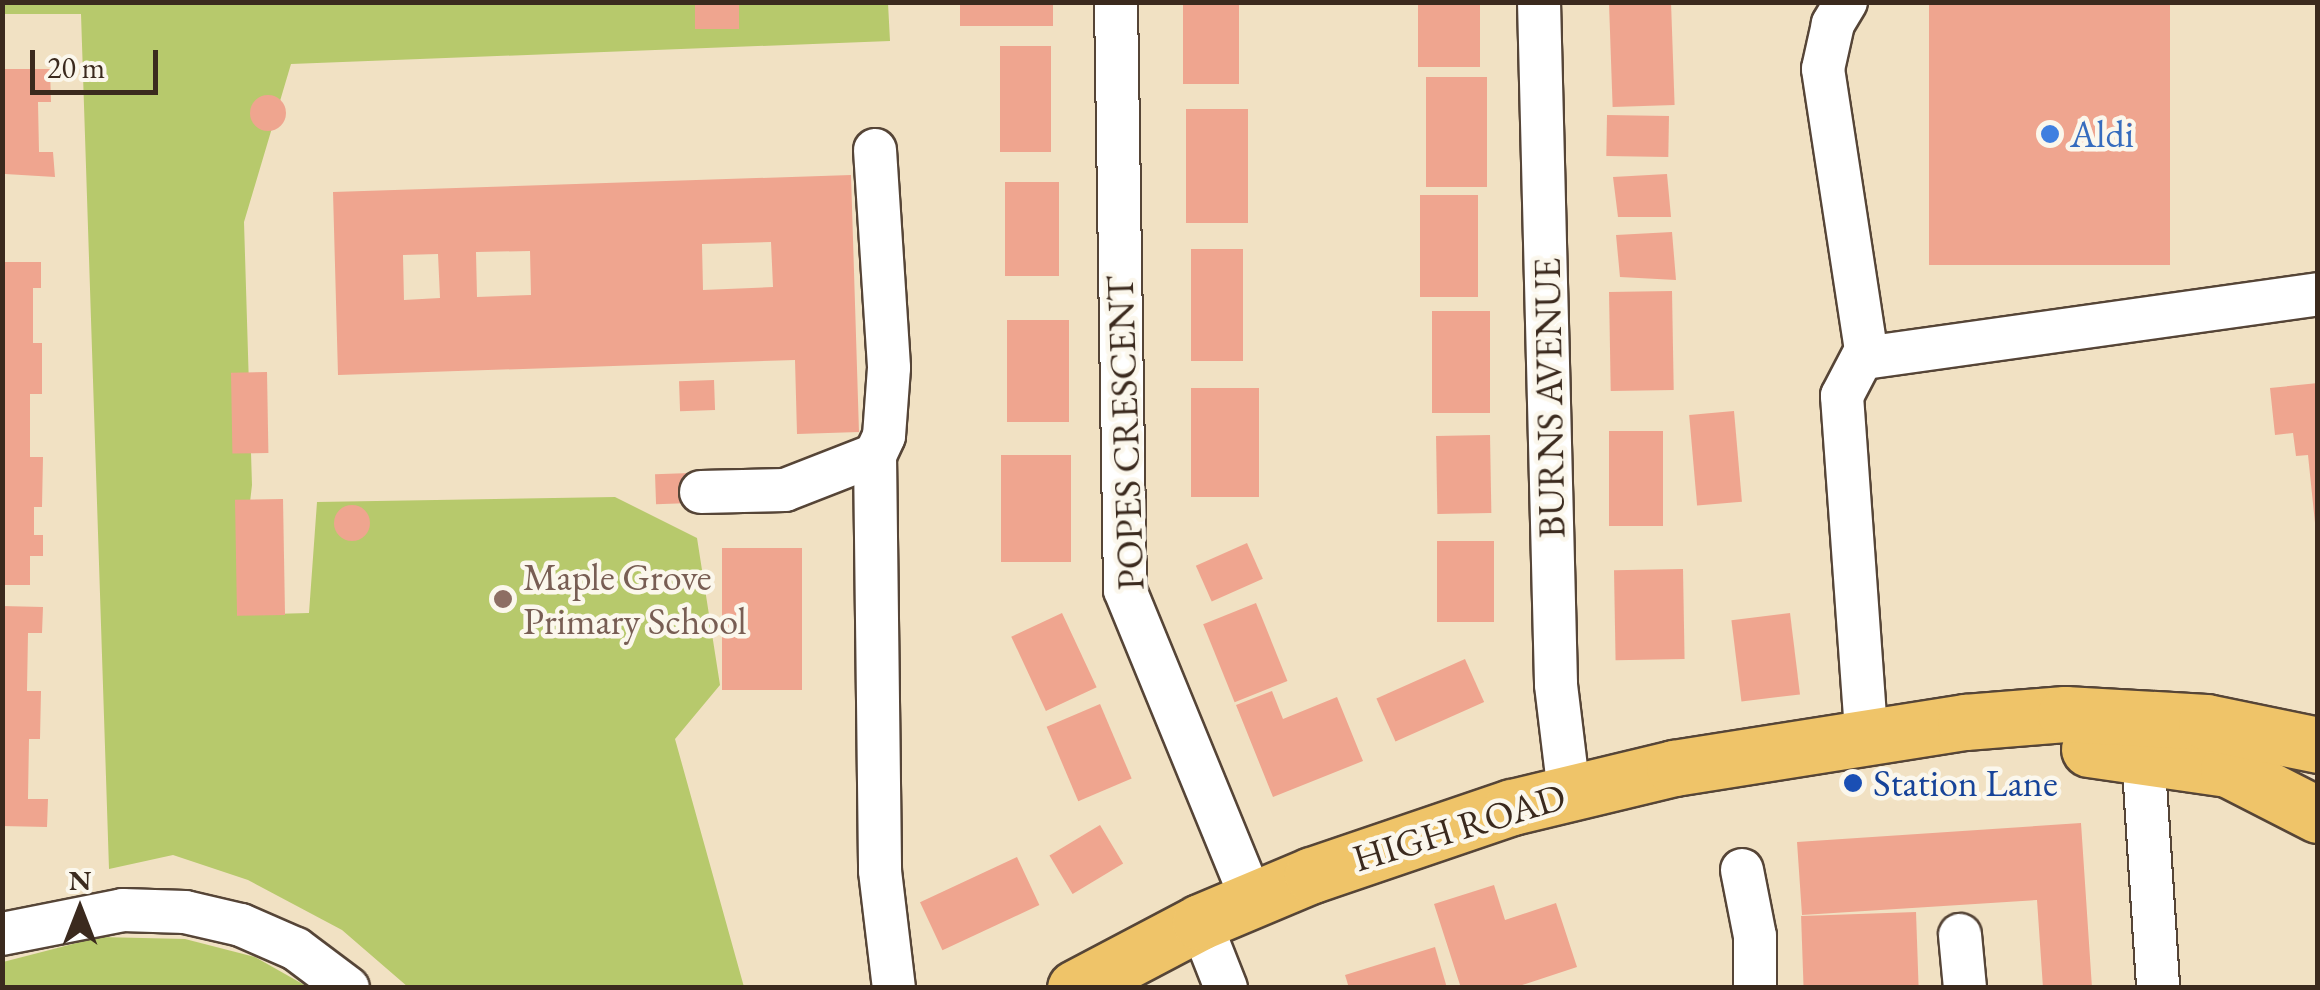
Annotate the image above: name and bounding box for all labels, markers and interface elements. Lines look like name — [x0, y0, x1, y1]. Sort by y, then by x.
scale bar — [35, 30, 162, 92]
text: 20 m — [47, 48, 105, 87]
place label: Aldi — [2070, 111, 2134, 157]
marker: Aldi — [2039, 123, 2061, 145]
street label: BURNS AVENUE — [1524, 257, 1574, 539]
street label: POPES CRESCENT — [1097, 275, 1153, 591]
place label: Maple Grove Primary School — [523, 554, 747, 644]
marker: Maple Grove Primary School — [492, 588, 514, 610]
place label: Station Lane — [1873, 760, 2058, 806]
marker: Station Lane — [1842, 772, 1864, 794]
street label: HIGH ROAD — [1347, 773, 1571, 881]
north arrow — [30, 860, 130, 960]
text: N — [69, 862, 91, 898]

